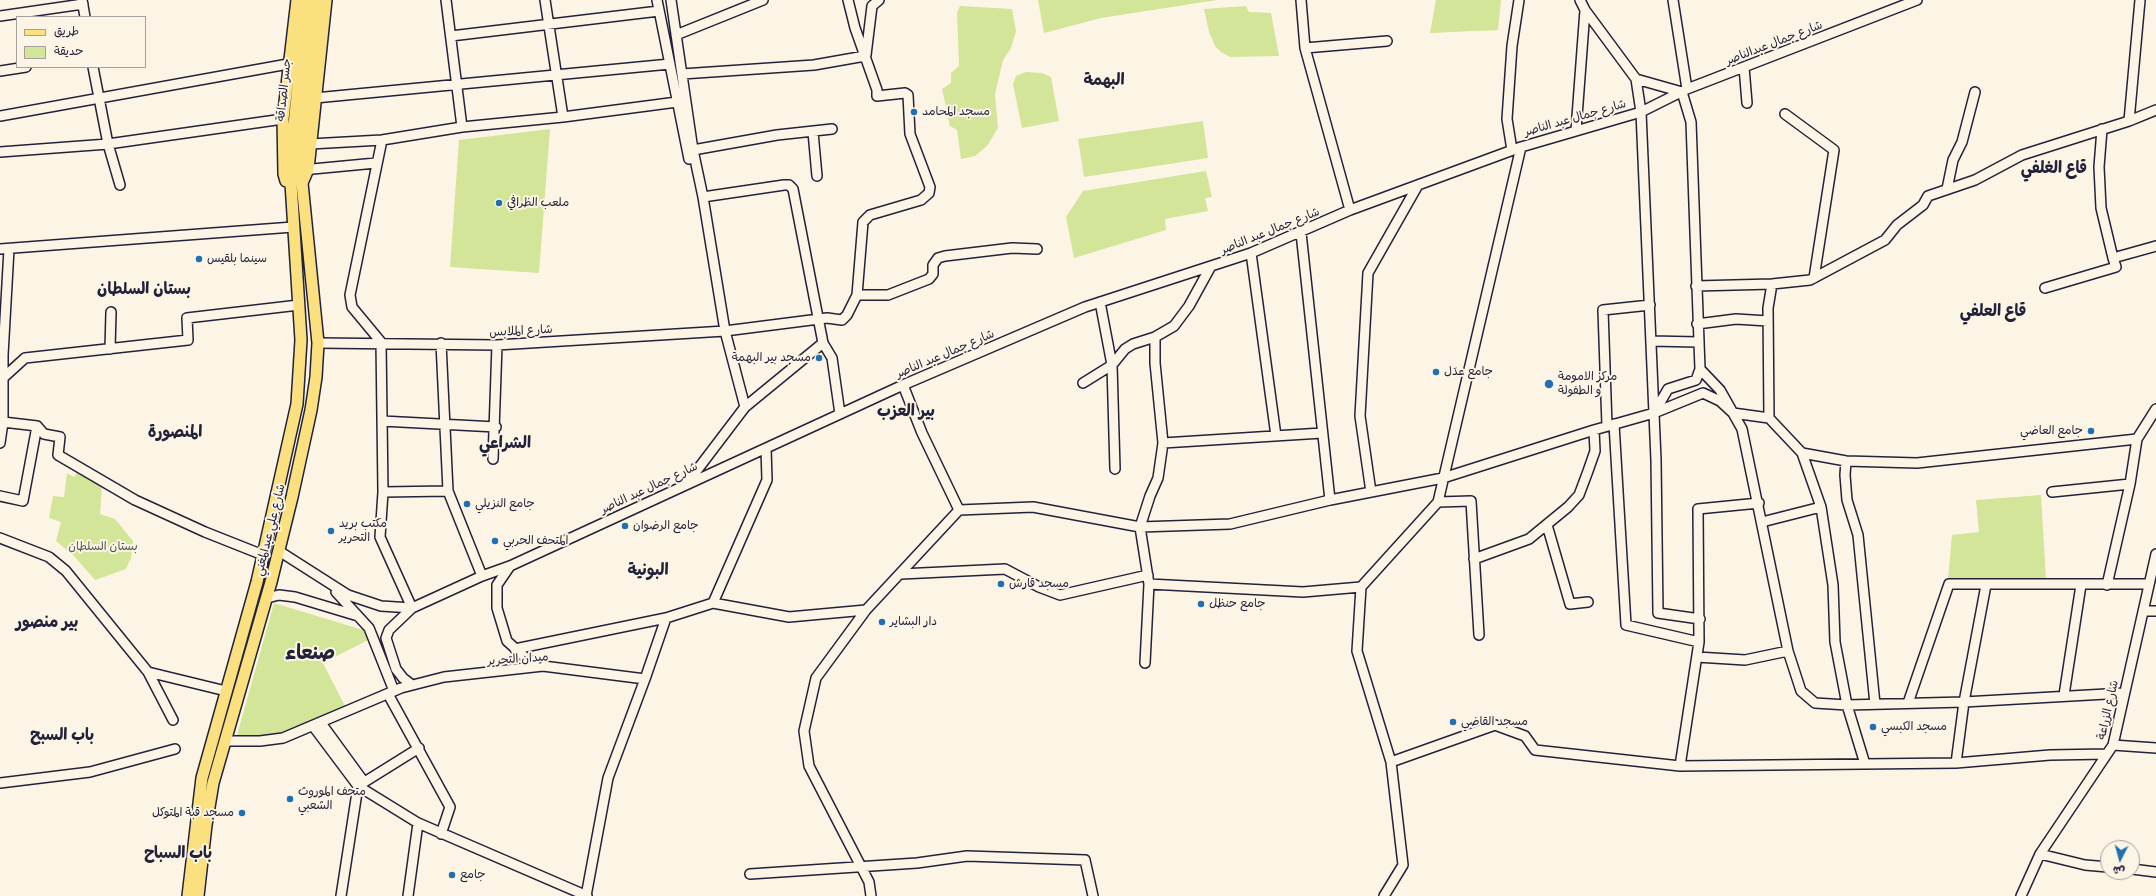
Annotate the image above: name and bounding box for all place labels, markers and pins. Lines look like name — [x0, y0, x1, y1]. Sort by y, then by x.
place label: مسجد المحامد — [922, 105, 990, 119]
marker: مسجد المحامد — [909, 107, 919, 117]
place label: ملعب الظرافي — [507, 196, 569, 210]
marker: ملعب الظرافي — [494, 198, 504, 208]
place label: سينما بلقيس — [207, 252, 267, 266]
marker: سينما بلقيس — [194, 254, 204, 264]
place label: مسجد بير البهمة — [732, 351, 811, 365]
marker: مسجد بير البهمة — [814, 353, 824, 363]
place label: جامع عدَل — [1444, 365, 1493, 379]
marker: جامع عدَل — [1431, 367, 1441, 377]
place label: مركز الامومة و الطفولة — [1558, 370, 1617, 398]
marker: مركز الامومة و الطفولة — [1543, 378, 1555, 390]
place label: جامع العاضي — [2020, 424, 2083, 438]
marker: جامع العاضي — [2086, 426, 2096, 436]
place label: جامع النزيلي — [475, 497, 535, 511]
marker: جامع النزيلي — [462, 499, 472, 509]
place label: مكتب بريد التحرير — [339, 517, 387, 545]
place label: جامع الرضوان — [633, 519, 699, 533]
marker: جامع الرضوان — [620, 521, 630, 531]
marker: مكتب بريد التحرير — [326, 526, 336, 536]
place label: المتحف الحربي — [503, 534, 568, 548]
marker: المتحف الحربي — [490, 536, 500, 546]
place label: مسجد قارش — [1009, 577, 1069, 591]
marker: مسجد قارش — [996, 579, 1006, 589]
place label: جامع حنظل — [1209, 597, 1266, 611]
marker: جامع حنظل — [1196, 599, 1206, 609]
place label: دار البشاير — [890, 615, 937, 629]
marker: دار البشاير — [877, 617, 887, 627]
place label: مسجد القاضي — [1461, 715, 1528, 729]
marker: مسجد القاضي — [1448, 717, 1458, 727]
place label: مسجد الكبسي — [1881, 720, 1947, 734]
marker: مسجد الكبسي — [1868, 722, 1878, 732]
place label: متحف الموروث الشعبي — [298, 785, 366, 813]
marker: متحف الموروث الشعبي — [285, 794, 295, 804]
place label: مسجد قبة المتوكل — [152, 806, 234, 820]
marker: مسجد قبة المتوكل — [237, 808, 247, 818]
place label: جامع — [460, 868, 486, 882]
marker: جامع — [447, 870, 457, 880]

